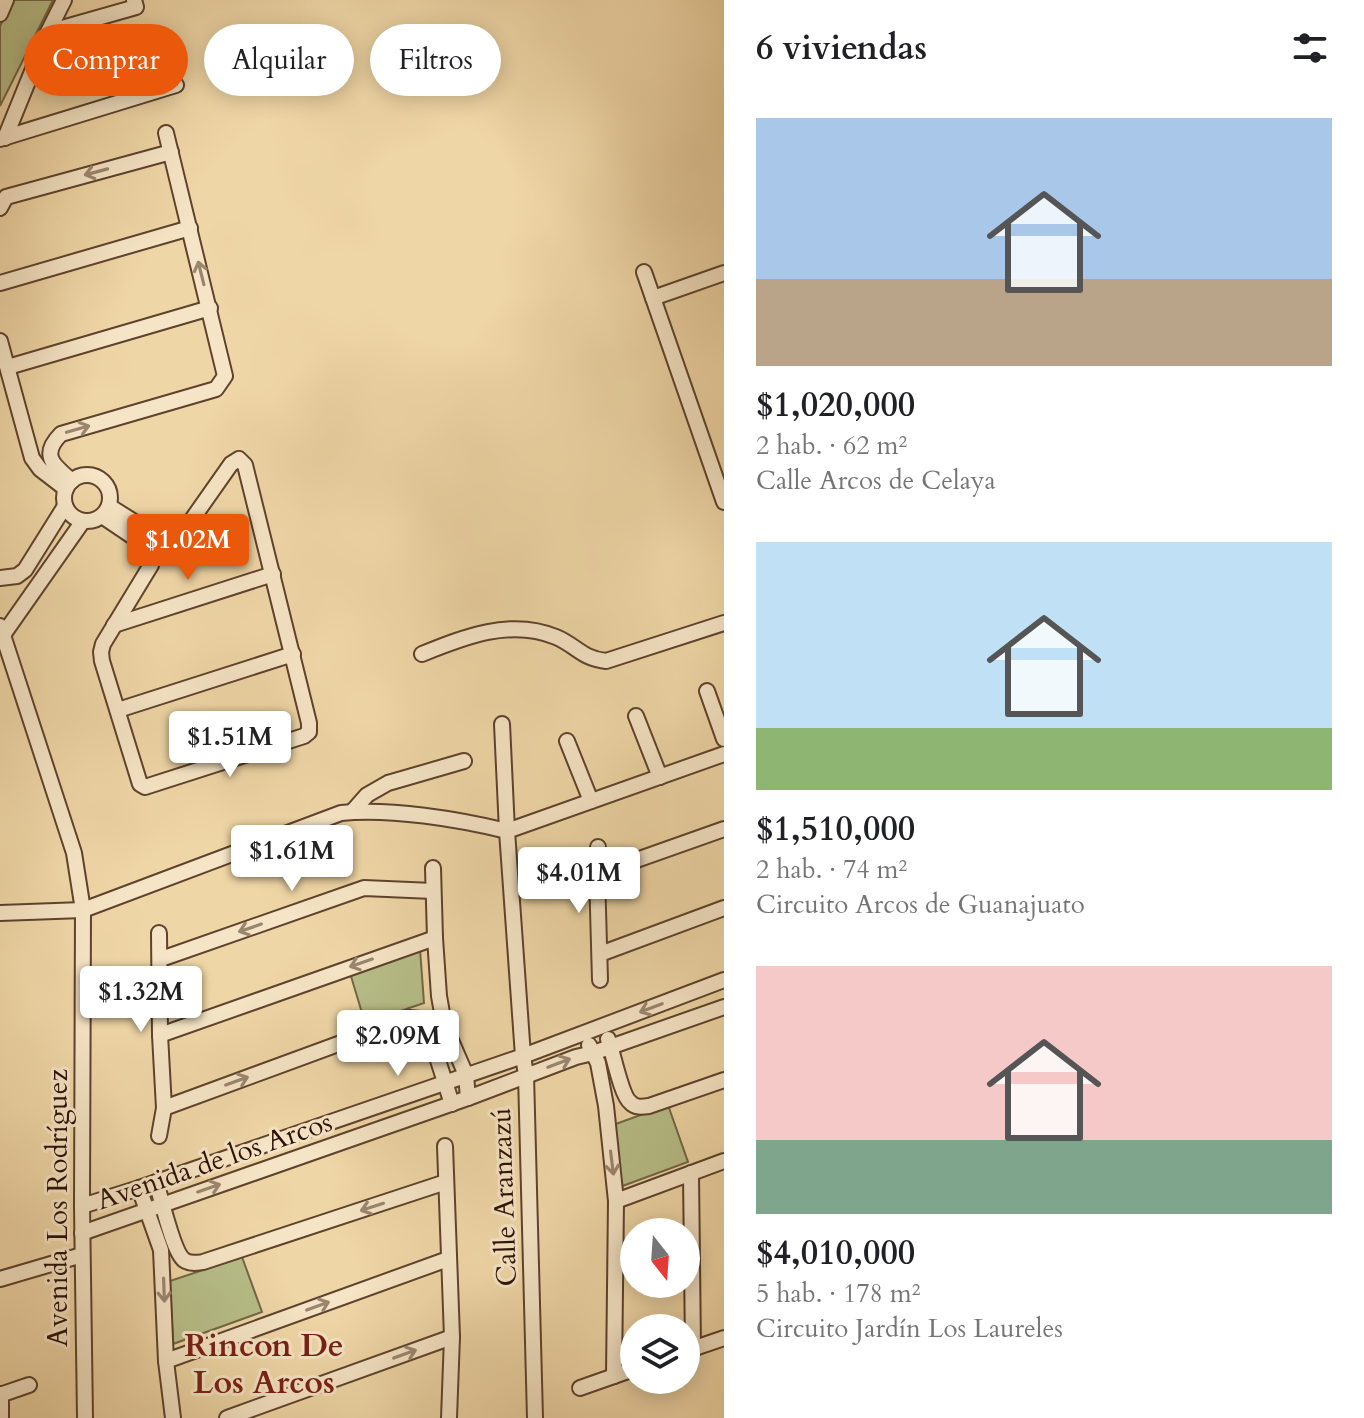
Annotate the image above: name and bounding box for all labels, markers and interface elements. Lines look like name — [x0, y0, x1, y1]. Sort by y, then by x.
chip: Comprar — [24, 24, 188, 96]
chip: Alquilar — [204, 24, 354, 96]
chip: Filtros — [370, 24, 501, 96]
text: 6 viviendas — [756, 25, 927, 71]
icon: filters — [1288, 26, 1332, 70]
one-way arrow — [83, 166, 109, 181]
icon: home — [972, 170, 1116, 314]
one-way arrow — [192, 260, 207, 286]
text: $1,020,000 — [756, 382, 915, 428]
one-way arrow — [65, 421, 91, 436]
text: 2 hab. · 62 m² — [756, 428, 907, 463]
text: Calle Arcos de Celaya — [756, 463, 996, 498]
pin: $1.02M — [123, 514, 253, 582]
text: $1.02M — [145, 522, 231, 557]
icon: home — [972, 594, 1116, 738]
pin: $1.51M — [165, 711, 295, 779]
text: $1.51M — [187, 719, 273, 754]
text: $1,510,000 — [756, 806, 915, 852]
pin: $1.61M — [227, 825, 357, 893]
text: $1.61M — [249, 833, 335, 868]
pin: $4.01M — [514, 847, 644, 915]
text: 2 hab. · 74 m² — [756, 852, 907, 887]
text: $4.01M — [536, 855, 622, 890]
text: Circuito Arcos de Guanajuato — [756, 887, 1085, 922]
one-way arrow — [238, 921, 263, 936]
one-way arrow — [349, 957, 374, 972]
pin: $1.32M — [76, 966, 206, 1034]
text: $1.32M — [98, 974, 184, 1009]
one-way arrow — [639, 1002, 664, 1016]
pin: $2.09M — [333, 1010, 463, 1078]
text: $2.09M — [355, 1018, 441, 1053]
icon: home — [972, 1018, 1116, 1162]
one-way arrow — [546, 1055, 571, 1069]
street label: Avenida Los Rodríguez — [39, 1069, 77, 1347]
one-way arrow — [224, 1073, 249, 1087]
street label: Avenida de los Arcos — [91, 1103, 337, 1219]
street label: Calle Aranzazú — [482, 1107, 526, 1287]
one-way arrow — [604, 1149, 619, 1176]
one-way arrow — [196, 1180, 221, 1195]
one-way arrow — [359, 1200, 384, 1215]
north arrow — [620, 1218, 700, 1298]
map controls — [620, 1218, 700, 1394]
text: $4,010,000 — [756, 1230, 915, 1276]
one-way arrow — [156, 1276, 171, 1303]
text: 5 hab. · 178 m² — [756, 1276, 921, 1311]
one-way arrow — [305, 1298, 330, 1312]
text: Circuito Jardín Los Laureles — [756, 1311, 1063, 1346]
button: layers — [620, 1314, 700, 1394]
district label: Rincon De Los Arcos — [184, 1324, 344, 1405]
one-way arrow — [393, 1345, 418, 1360]

